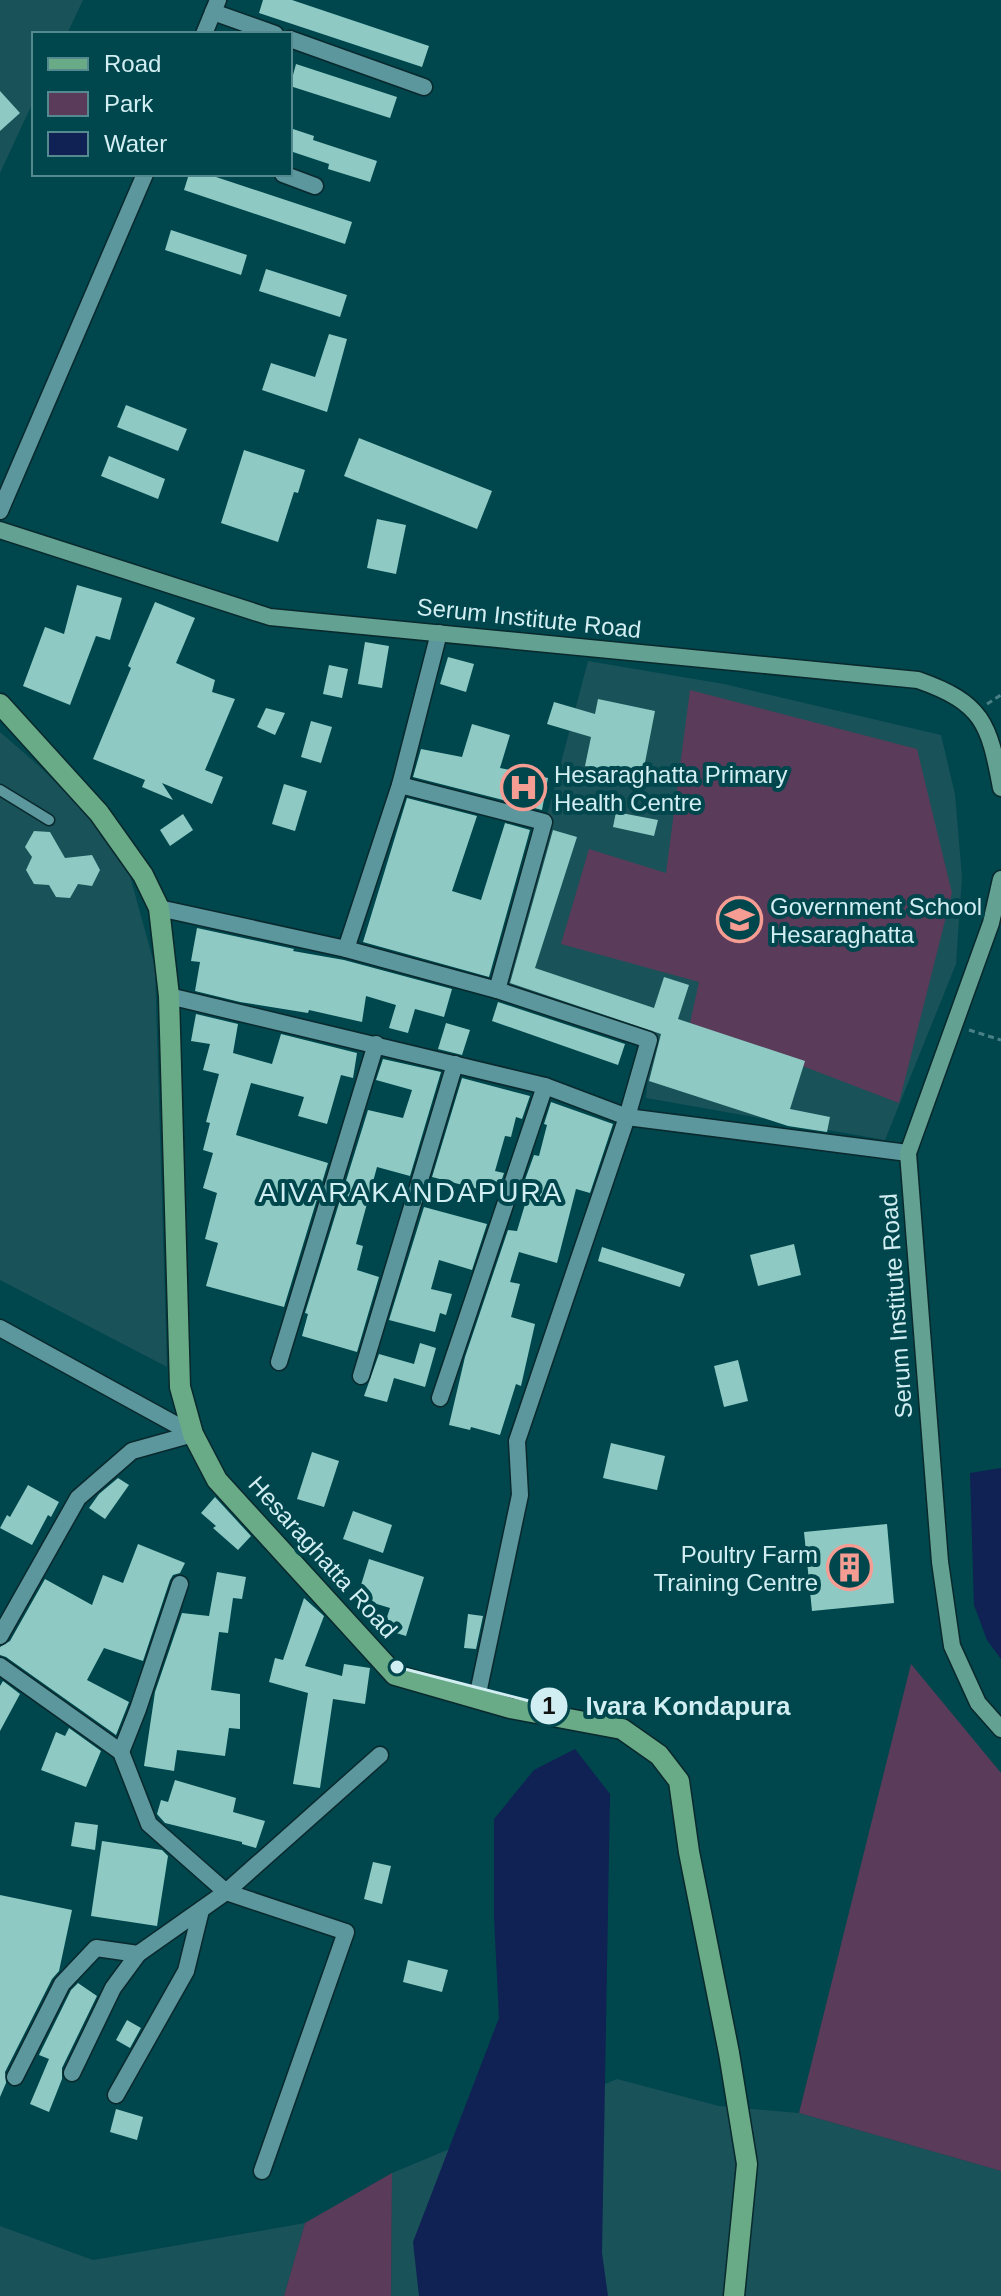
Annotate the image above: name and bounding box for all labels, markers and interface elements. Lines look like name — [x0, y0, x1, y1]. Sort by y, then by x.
legend — [32, 32, 292, 176]
text: Road — [104, 50, 161, 77]
text: Park — [104, 90, 154, 117]
text: Water — [104, 130, 167, 157]
street label: Serum Institute Road — [415, 593, 643, 643]
place label: Hesaraghatta Primary Health Centre — [554, 761, 787, 816]
hospital icon: Hesaraghatta Primary Health Centre — [499, 764, 547, 812]
place label: Government School Hesaraghatta — [770, 893, 982, 948]
school or university icon: Government School Hesaraghatta — [715, 896, 763, 944]
district label: AIVARAKANDAPURA — [259, 1177, 563, 1208]
street label: Serum Institute Road — [875, 1193, 917, 1419]
street label: Hesaraghatta Road — [243, 1471, 403, 1643]
place label: Poultry Farm Training Centre — [653, 1541, 818, 1596]
building icon: Poultry Farm Training Centre — [825, 1544, 873, 1592]
callout: Ivara Kondapura — [529, 1681, 807, 1731]
text: Ivara Kondapura — [585, 1691, 791, 1721]
text: 1 — [542, 1692, 556, 1719]

